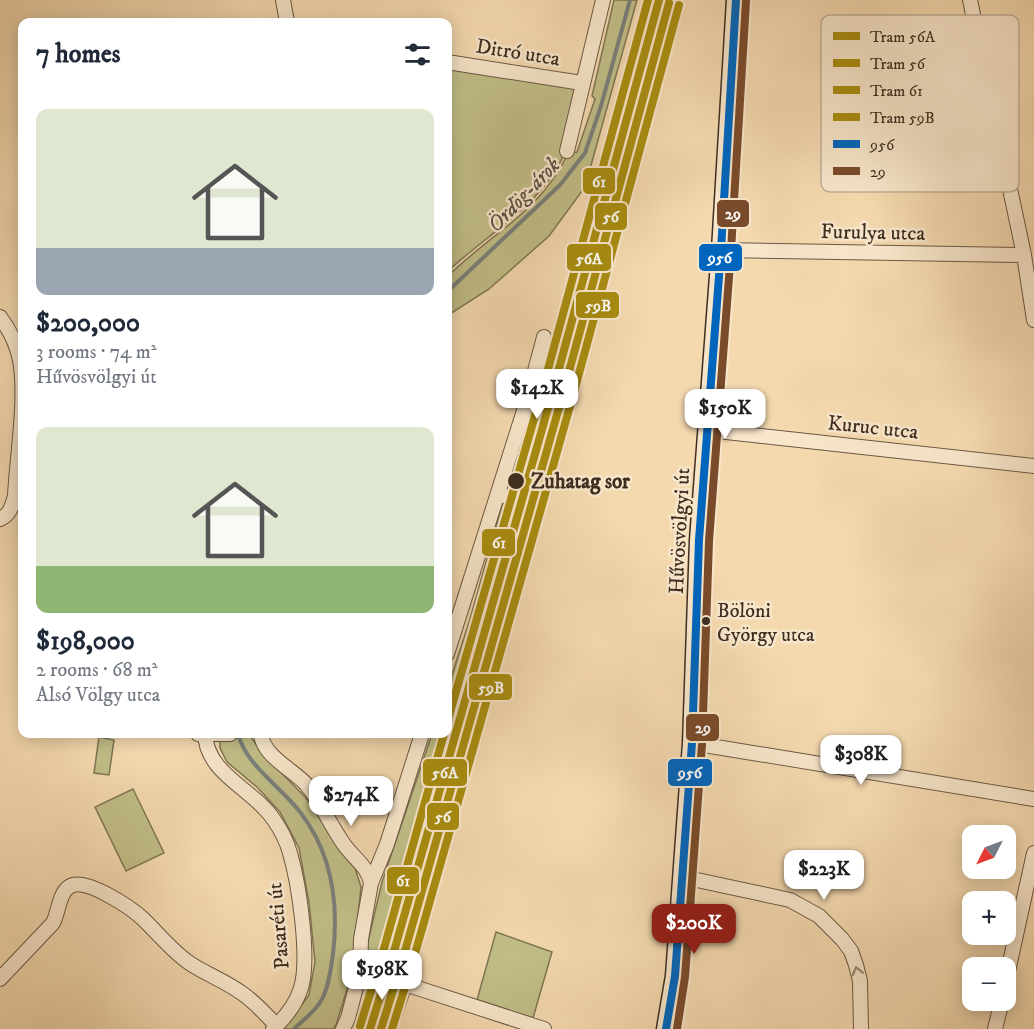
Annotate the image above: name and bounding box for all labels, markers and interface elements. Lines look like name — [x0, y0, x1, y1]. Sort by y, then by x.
legend — [821, 15, 1019, 192]
text: Tram 56A — [870, 27, 936, 47]
street label: Ditró utca — [474, 33, 562, 72]
text: 7 homes — [36, 38, 120, 71]
icon: filters — [401, 38, 434, 71]
text: Tram 56 — [870, 54, 926, 74]
text: Tram 61 — [870, 81, 923, 101]
text: Tram 59B — [870, 108, 935, 128]
text: 956 — [869, 135, 895, 155]
icon: home — [181, 148, 289, 256]
water label: Ördög-árok — [482, 151, 567, 238]
text: 29 — [870, 162, 886, 182]
line badge: 61 — [582, 167, 616, 195]
text: 61 — [592, 172, 606, 192]
line badge: 29 — [716, 199, 750, 228]
line badge: 56 — [594, 202, 628, 231]
text: 29 — [725, 204, 741, 224]
text: 56 — [602, 207, 621, 227]
street label: Furulya utca — [820, 219, 926, 247]
line badge: 56A — [566, 243, 612, 272]
line badge: 956 — [698, 243, 743, 272]
text: 956 — [707, 248, 734, 268]
text: 56A — [575, 249, 603, 269]
line badge: 59B — [575, 291, 620, 319]
text: 59B — [584, 296, 611, 316]
text: $200,000 — [36, 307, 140, 340]
text: 3 rooms · 74 m² — [36, 340, 157, 365]
text: Hűvösvölgyi út — [36, 365, 157, 390]
pin: $142K — [495, 369, 579, 420]
text: $142K — [510, 376, 564, 401]
pin: $150K — [683, 389, 767, 440]
text: $150K — [699, 396, 751, 421]
street label: Kuruc utca — [826, 410, 920, 446]
icon: home — [181, 466, 289, 574]
street label: Hűvösvölgyi út — [664, 467, 696, 595]
place label: Zuhatag sor — [531, 469, 631, 495]
marker: Zuhatag sor — [506, 471, 526, 491]
line badge: 61 — [481, 528, 516, 557]
text: 61 — [492, 533, 506, 553]
place label: Bölöni György utca — [717, 599, 815, 648]
marker: Bölöni György utca — [700, 615, 712, 627]
text: $198,000 — [36, 625, 135, 658]
text: 2 rooms · 68 m² — [36, 658, 158, 683]
line badge: 59B — [468, 673, 513, 701]
text: 59B — [477, 678, 504, 698]
text: Alsó Völgy utca — [36, 683, 160, 708]
line badge: 29 — [685, 713, 720, 742]
text: 29 — [695, 718, 711, 738]
pin: $308K — [819, 735, 903, 786]
text: $308K — [834, 742, 888, 767]
line badge: 56A — [422, 758, 468, 787]
line badge: 956 — [667, 758, 713, 787]
text: 56A — [431, 763, 459, 783]
text: 956 — [677, 763, 704, 783]
pin: $274K — [309, 776, 393, 827]
text: $274K — [323, 783, 379, 808]
line badge: 56 — [426, 802, 460, 831]
text: 56 — [434, 807, 453, 827]
north arrow — [962, 825, 1016, 879]
map controls — [962, 825, 1016, 1011]
pin: $223K — [782, 850, 866, 901]
text: $223K — [798, 857, 850, 882]
line badge: 61 — [386, 866, 420, 895]
text: 61 — [396, 871, 410, 891]
street label: Pasaréti út — [262, 881, 296, 970]
button: + — [962, 891, 1016, 945]
pin: $200K — [652, 904, 736, 955]
text: $200K — [666, 911, 722, 936]
pin: $198K — [340, 950, 424, 1001]
text: $198K — [356, 957, 408, 982]
button: − — [962, 957, 1016, 1011]
one-way arrow — [852, 966, 865, 976]

